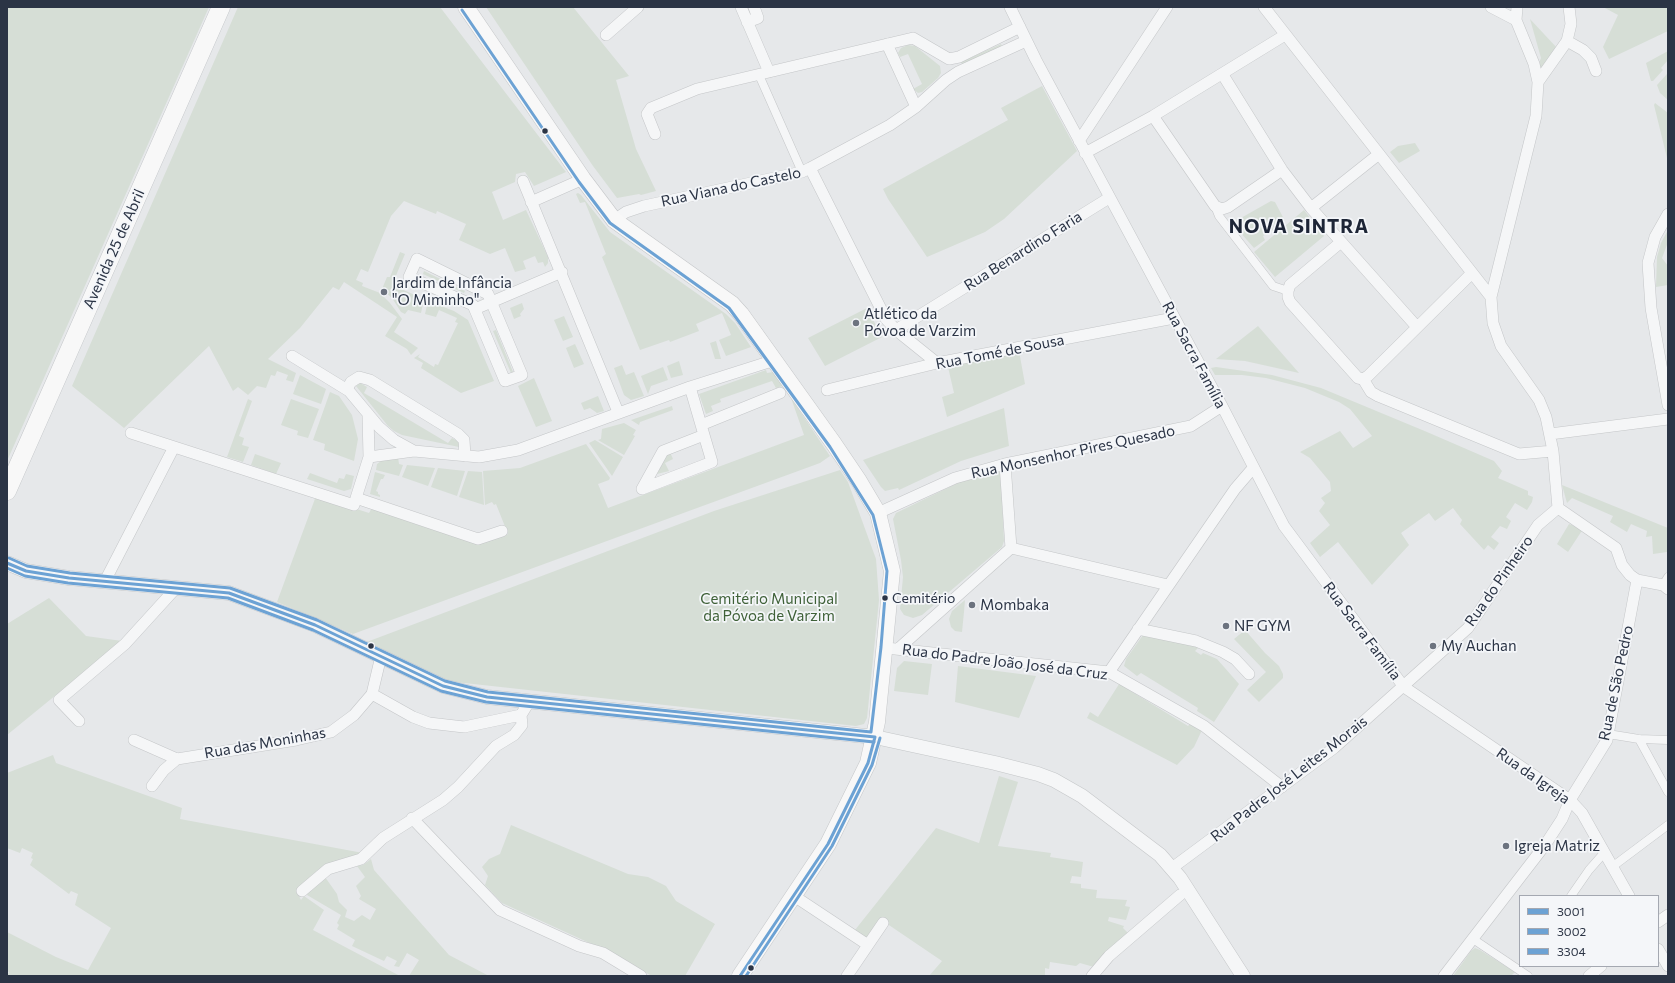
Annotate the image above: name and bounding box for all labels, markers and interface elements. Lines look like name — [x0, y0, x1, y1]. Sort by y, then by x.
unlabelled marker — [540, 126, 550, 136]
street label: Rua Viana do Castelo — [659, 163, 803, 211]
street label: Avenida 25 de Abril — [80, 186, 148, 312]
street label: Rua Benardino Faria — [961, 207, 1085, 295]
district label: NOVA SINTRA — [1229, 216, 1369, 238]
place label: Jardim de Infância "O Miminho" — [392, 274, 512, 309]
marker: Jardim de Infância "O Miminho" — [379, 287, 389, 297]
street label: Rua Sacra Família — [1158, 299, 1230, 411]
place label: Atlético da Póvoa de Varzim — [864, 305, 976, 340]
marker: Atlético da Póvoa de Varzim — [851, 318, 861, 328]
street label: Rua Tomé de Sousa — [934, 331, 1066, 373]
street label: Rua Monsenhor Pires Quesado — [969, 422, 1177, 482]
street label: Rua do Pinheiro — [1461, 532, 1537, 630]
street label: Rua Sacra Família — [1319, 578, 1405, 684]
park label: Cemitério Municipal da Póvoa de Varzim — [700, 590, 838, 625]
place label: Cemitério — [892, 590, 955, 606]
marker: Cemitério — [880, 593, 890, 603]
place label: Mombaka — [980, 596, 1049, 614]
marker: Mombaka — [967, 600, 977, 610]
place label: NF GYM — [1234, 617, 1291, 635]
marker: NF GYM — [1221, 621, 1231, 631]
street label: Rua de São Pedro — [1595, 624, 1637, 742]
place label: My Auchan — [1441, 637, 1517, 655]
street label: Rua do Padre João José da Cruz — [901, 640, 1109, 684]
unlabelled marker — [366, 641, 376, 651]
marker: My Auchan — [1428, 641, 1438, 651]
street label: Rua Padre José Leites Morais — [1207, 712, 1371, 846]
street label: Rua das Moninhas — [203, 723, 327, 763]
street label: Rua da Igreja — [1493, 744, 1573, 808]
place label: Igreja Matriz — [1514, 837, 1600, 855]
marker: Igreja Matriz — [1501, 841, 1511, 851]
legend — [1519, 895, 1659, 967]
text: 3001 — [1557, 904, 1585, 918]
text: 3002 — [1557, 924, 1586, 938]
text: 3304 — [1557, 944, 1586, 958]
unlabelled marker — [746, 963, 756, 973]

